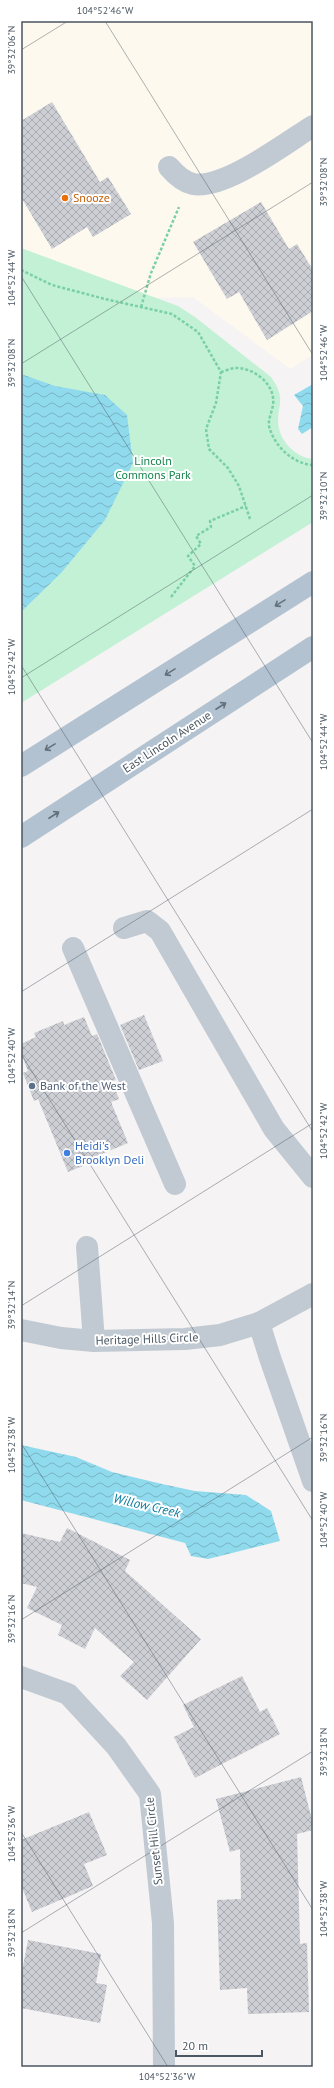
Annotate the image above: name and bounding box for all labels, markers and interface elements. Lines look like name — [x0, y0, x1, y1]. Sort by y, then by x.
text: 104°52'46"W — [77, 4, 134, 17]
text: 39°32'06"N — [5, 25, 18, 75]
text: 39°32'08"N — [317, 157, 330, 207]
place label: Snooze — [73, 190, 110, 205]
marker: Snooze — [60, 193, 70, 203]
text: 104°52'44"W — [5, 249, 18, 306]
text: 104°52'46"W — [317, 324, 330, 381]
text: 39°32'08"N — [5, 338, 18, 388]
park label: Lincoln Commons Park — [115, 453, 191, 482]
text: 39°32'10"N — [317, 471, 330, 521]
one-way arrow — [275, 599, 286, 607]
text: 104°52'42"W — [5, 638, 18, 695]
one-way arrow — [165, 668, 176, 676]
one-way arrow — [215, 702, 226, 710]
street label: East Lincoln Avenue — [120, 707, 214, 776]
text: 104°52'44"W — [317, 713, 330, 770]
one-way arrow — [45, 743, 56, 751]
one-way arrow — [48, 811, 60, 819]
text: 104°52'40"W — [5, 1027, 18, 1084]
place label: Bank of the West — [40, 1078, 126, 1093]
marker: Bank of the West — [27, 1081, 37, 1091]
text: 104°52'42"W — [317, 1102, 330, 1159]
place label: Heidi's Brooklyn Deli — [75, 1138, 144, 1167]
marker: Heidi's Brooklyn Deli — [62, 1148, 72, 1158]
text: 39°32'14"N — [5, 1280, 18, 1330]
street label: Heritage Hills Circle — [95, 1329, 199, 1348]
text: 39°32'16"N — [317, 1413, 330, 1463]
text: 104°52'38"W — [5, 1416, 18, 1473]
water label: Willow Creek — [112, 1490, 183, 1522]
text: 104°52'40"W — [317, 1491, 330, 1548]
text: 39°32'16"N — [5, 1594, 18, 1644]
text: 39°32'18"N — [317, 1727, 330, 1777]
street label: Sunset Hill Circle — [141, 1796, 166, 1886]
text: 104°52'36"W — [5, 1805, 18, 1862]
text: 104°52'38"W — [317, 1880, 330, 1937]
text: 39°32'18"N — [5, 1908, 18, 1958]
scale bar — [176, 2032, 262, 2058]
text: 20 m — [182, 2038, 208, 2053]
text: 104°52'36"W — [139, 2070, 196, 2083]

